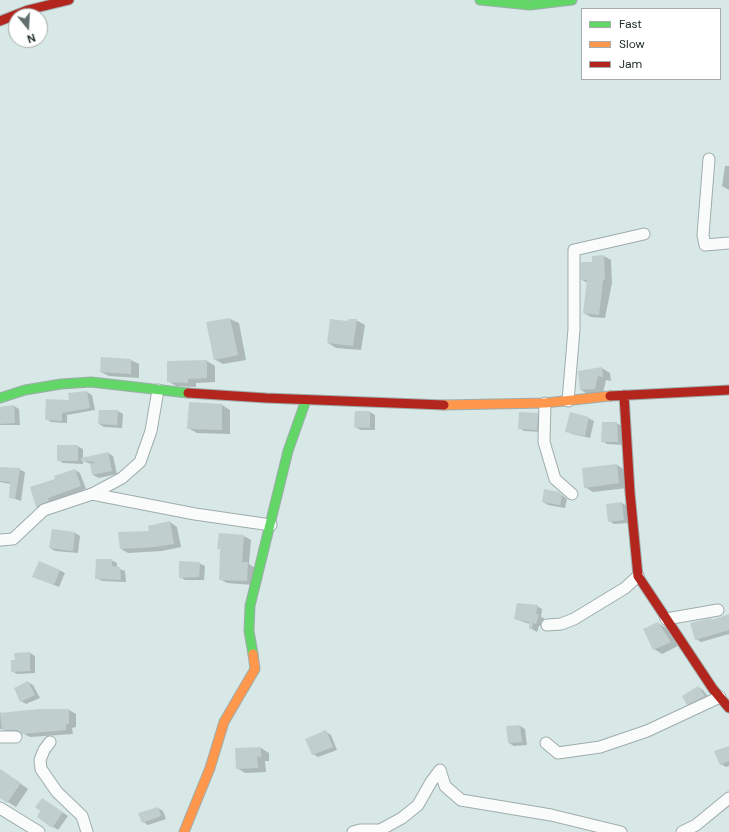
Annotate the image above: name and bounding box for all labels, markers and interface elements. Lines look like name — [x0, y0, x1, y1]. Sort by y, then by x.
north arrow — [8, 8, 48, 48]
legend — [581, 8, 721, 80]
text: Fast — [619, 16, 642, 32]
text: N — [25, 31, 37, 46]
text: Slow — [619, 36, 645, 52]
text: Jam — [619, 56, 642, 72]

